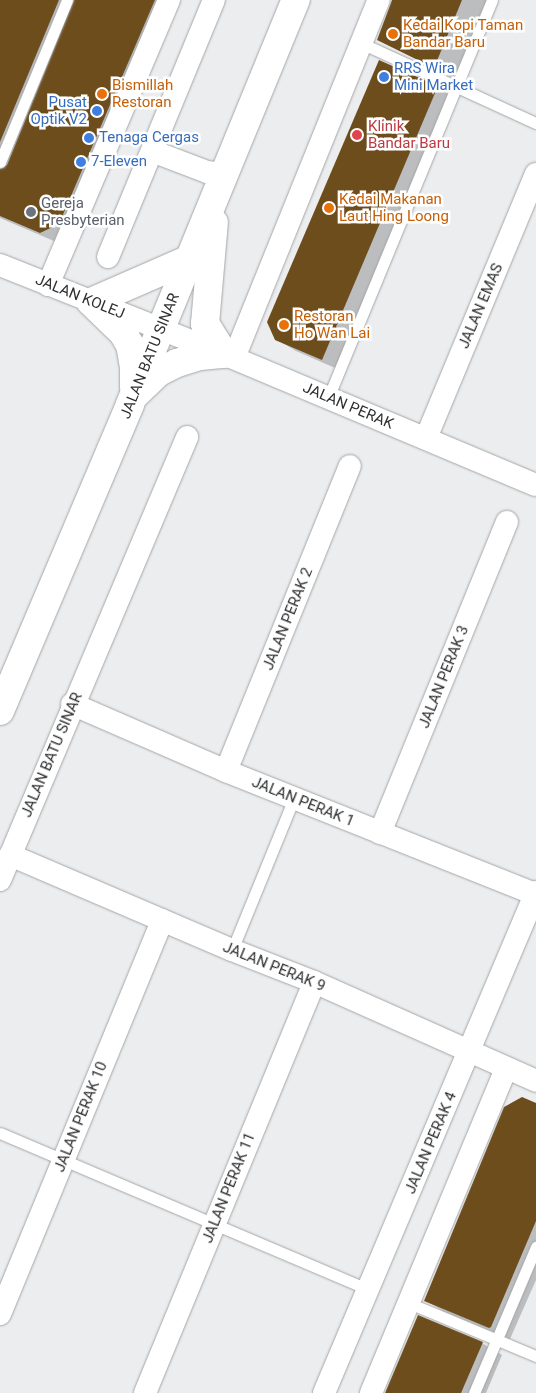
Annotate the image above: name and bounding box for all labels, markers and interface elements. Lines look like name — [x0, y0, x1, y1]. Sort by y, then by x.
place label: Kedai Kopi Taman Bandar Baru — [403, 16, 524, 51]
marker: Kedai Kopi Taman Bandar Baru — [387, 28, 399, 40]
place label: RRS Wira Mini Market — [394, 59, 473, 94]
marker: RRS Wira Mini Market — [378, 71, 390, 83]
place label: Bismillah Restoran — [112, 76, 173, 111]
marker: Bismillah Restoran — [96, 88, 108, 100]
place label: Pusat Optik V2 — [30, 93, 87, 128]
marker: Pusat Optik V2 — [91, 105, 103, 117]
place label: Klinik Bandar Baru — [368, 117, 450, 152]
marker: Klinik Bandar Baru — [350, 128, 364, 142]
place label: Tenaga Cergas — [99, 129, 199, 147]
marker: Tenaga Cergas — [83, 132, 95, 144]
place label: 7-Eleven — [91, 153, 147, 171]
marker: 7-Eleven — [75, 156, 87, 168]
place label: Kedai Makanan Laut Hing Loong — [339, 190, 449, 225]
place label: Gereja Presbyterian — [41, 194, 125, 229]
marker: Kedai Makanan Laut Hing Loong — [323, 202, 335, 214]
marker: Gereja Presbyterian — [25, 206, 37, 218]
street label: JALAN EMAS — [455, 261, 507, 351]
street label: JALAN KOLEJ — [33, 271, 127, 323]
street label: JALAN BATU SINAR — [117, 291, 183, 421]
place label: Restoran Ho Wan Lai — [294, 307, 370, 342]
marker: Restoran Ho Wan Lai — [278, 319, 290, 331]
street label: JALAN PERAK — [300, 379, 396, 433]
street label: JALAN PERAK 2 — [259, 565, 317, 673]
street label: JALAN PERAK 3 — [415, 623, 473, 731]
street label: JALAN BATU SINAR — [18, 690, 86, 820]
street label: JALAN PERAK 1 — [249, 773, 357, 831]
street label: JALAN PERAK 9 — [220, 938, 328, 996]
street label: JALAN PERAK 10 — [51, 1059, 111, 1175]
street label: JALAN PERAK 4 — [401, 1089, 461, 1197]
street label: JALAN PERAK 11 — [199, 1130, 259, 1246]

